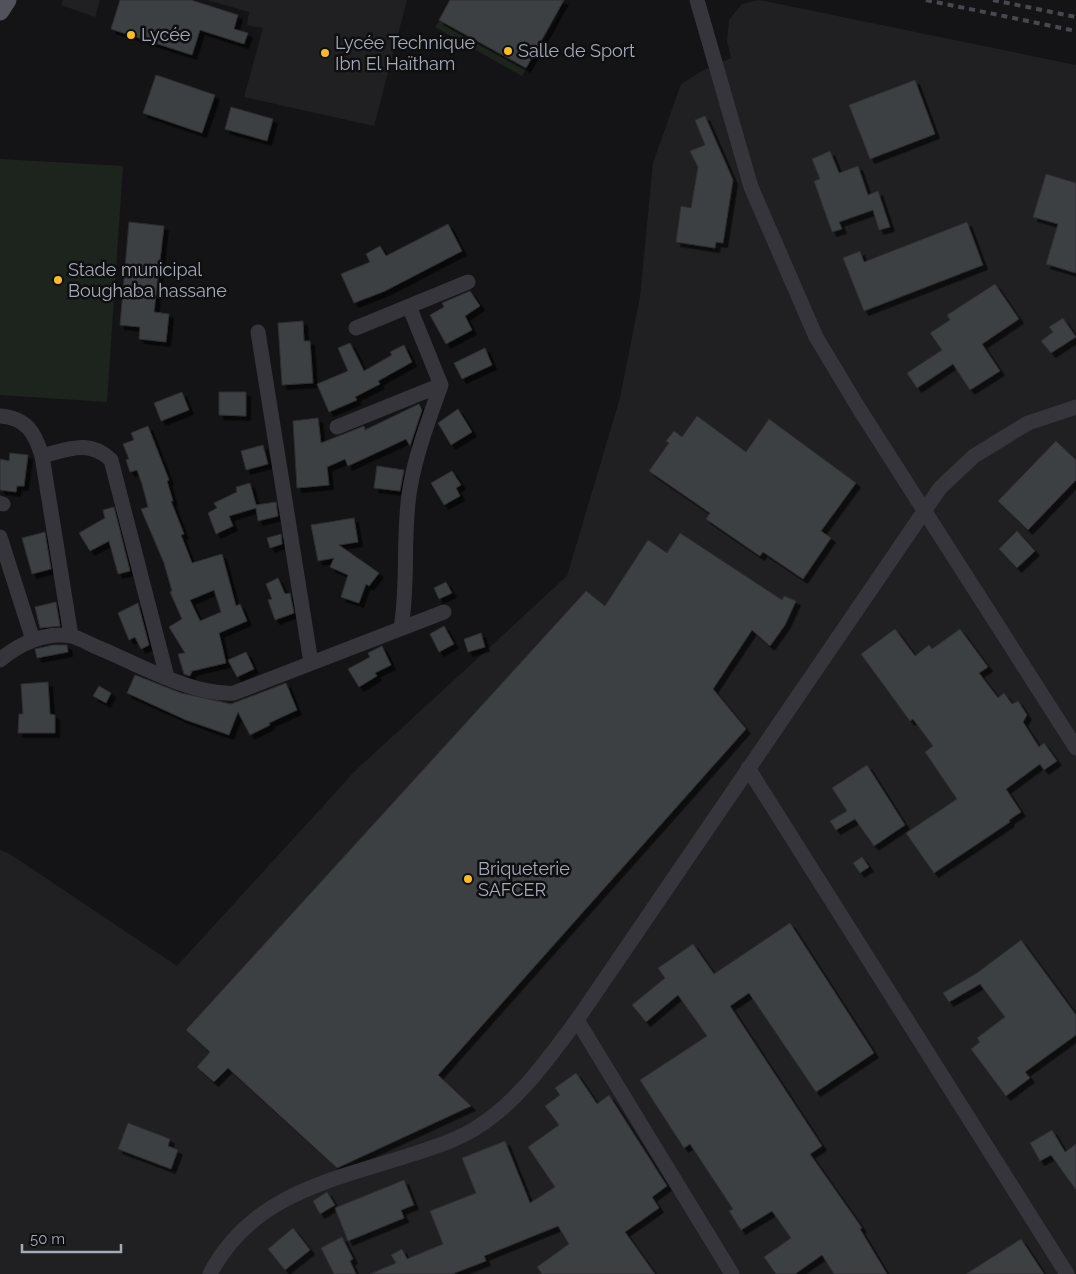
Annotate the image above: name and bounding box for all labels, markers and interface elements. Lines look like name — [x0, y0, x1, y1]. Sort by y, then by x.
place label: Lycée — [141, 24, 191, 45]
marker: Lycée — [125, 29, 137, 41]
place label: Lycée Technique Ibn El Haïtham — [335, 32, 476, 74]
place label: Salle de Sport — [518, 40, 635, 61]
marker: Salle de Sport — [502, 45, 514, 57]
marker: Lycée Technique Ibn El Haïtham — [319, 47, 331, 59]
place label: Stade municipal Boughaba hassane — [68, 259, 227, 301]
marker: Stade municipal Boughaba hassane — [52, 274, 64, 286]
place label: Briqueterie SAFCER — [478, 858, 570, 900]
marker: Briqueterie SAFCER — [462, 873, 474, 885]
scale bar — [22, 1222, 121, 1254]
text: 50 m — [30, 1230, 65, 1248]

